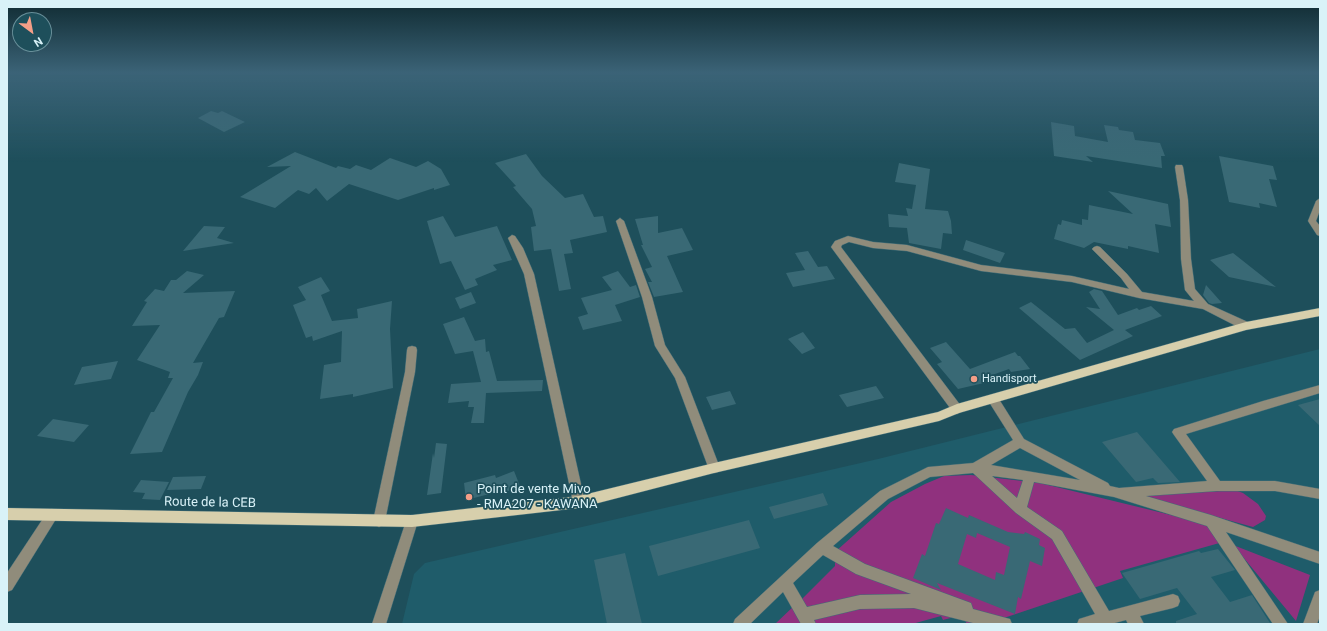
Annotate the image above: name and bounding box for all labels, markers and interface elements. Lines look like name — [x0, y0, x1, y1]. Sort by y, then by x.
north arrow — [12, 12, 52, 52]
text: N — [31, 34, 45, 49]
place label: Handisport — [982, 372, 1037, 386]
marker: Handisport — [969, 374, 979, 384]
place label: Point de vente Mivo - RMA207 - KAWANA — [477, 482, 598, 513]
marker: Point de vente Mivo - RMA207 - KAWANA — [464, 492, 474, 502]
street label: Route de la CEB — [164, 494, 256, 512]

